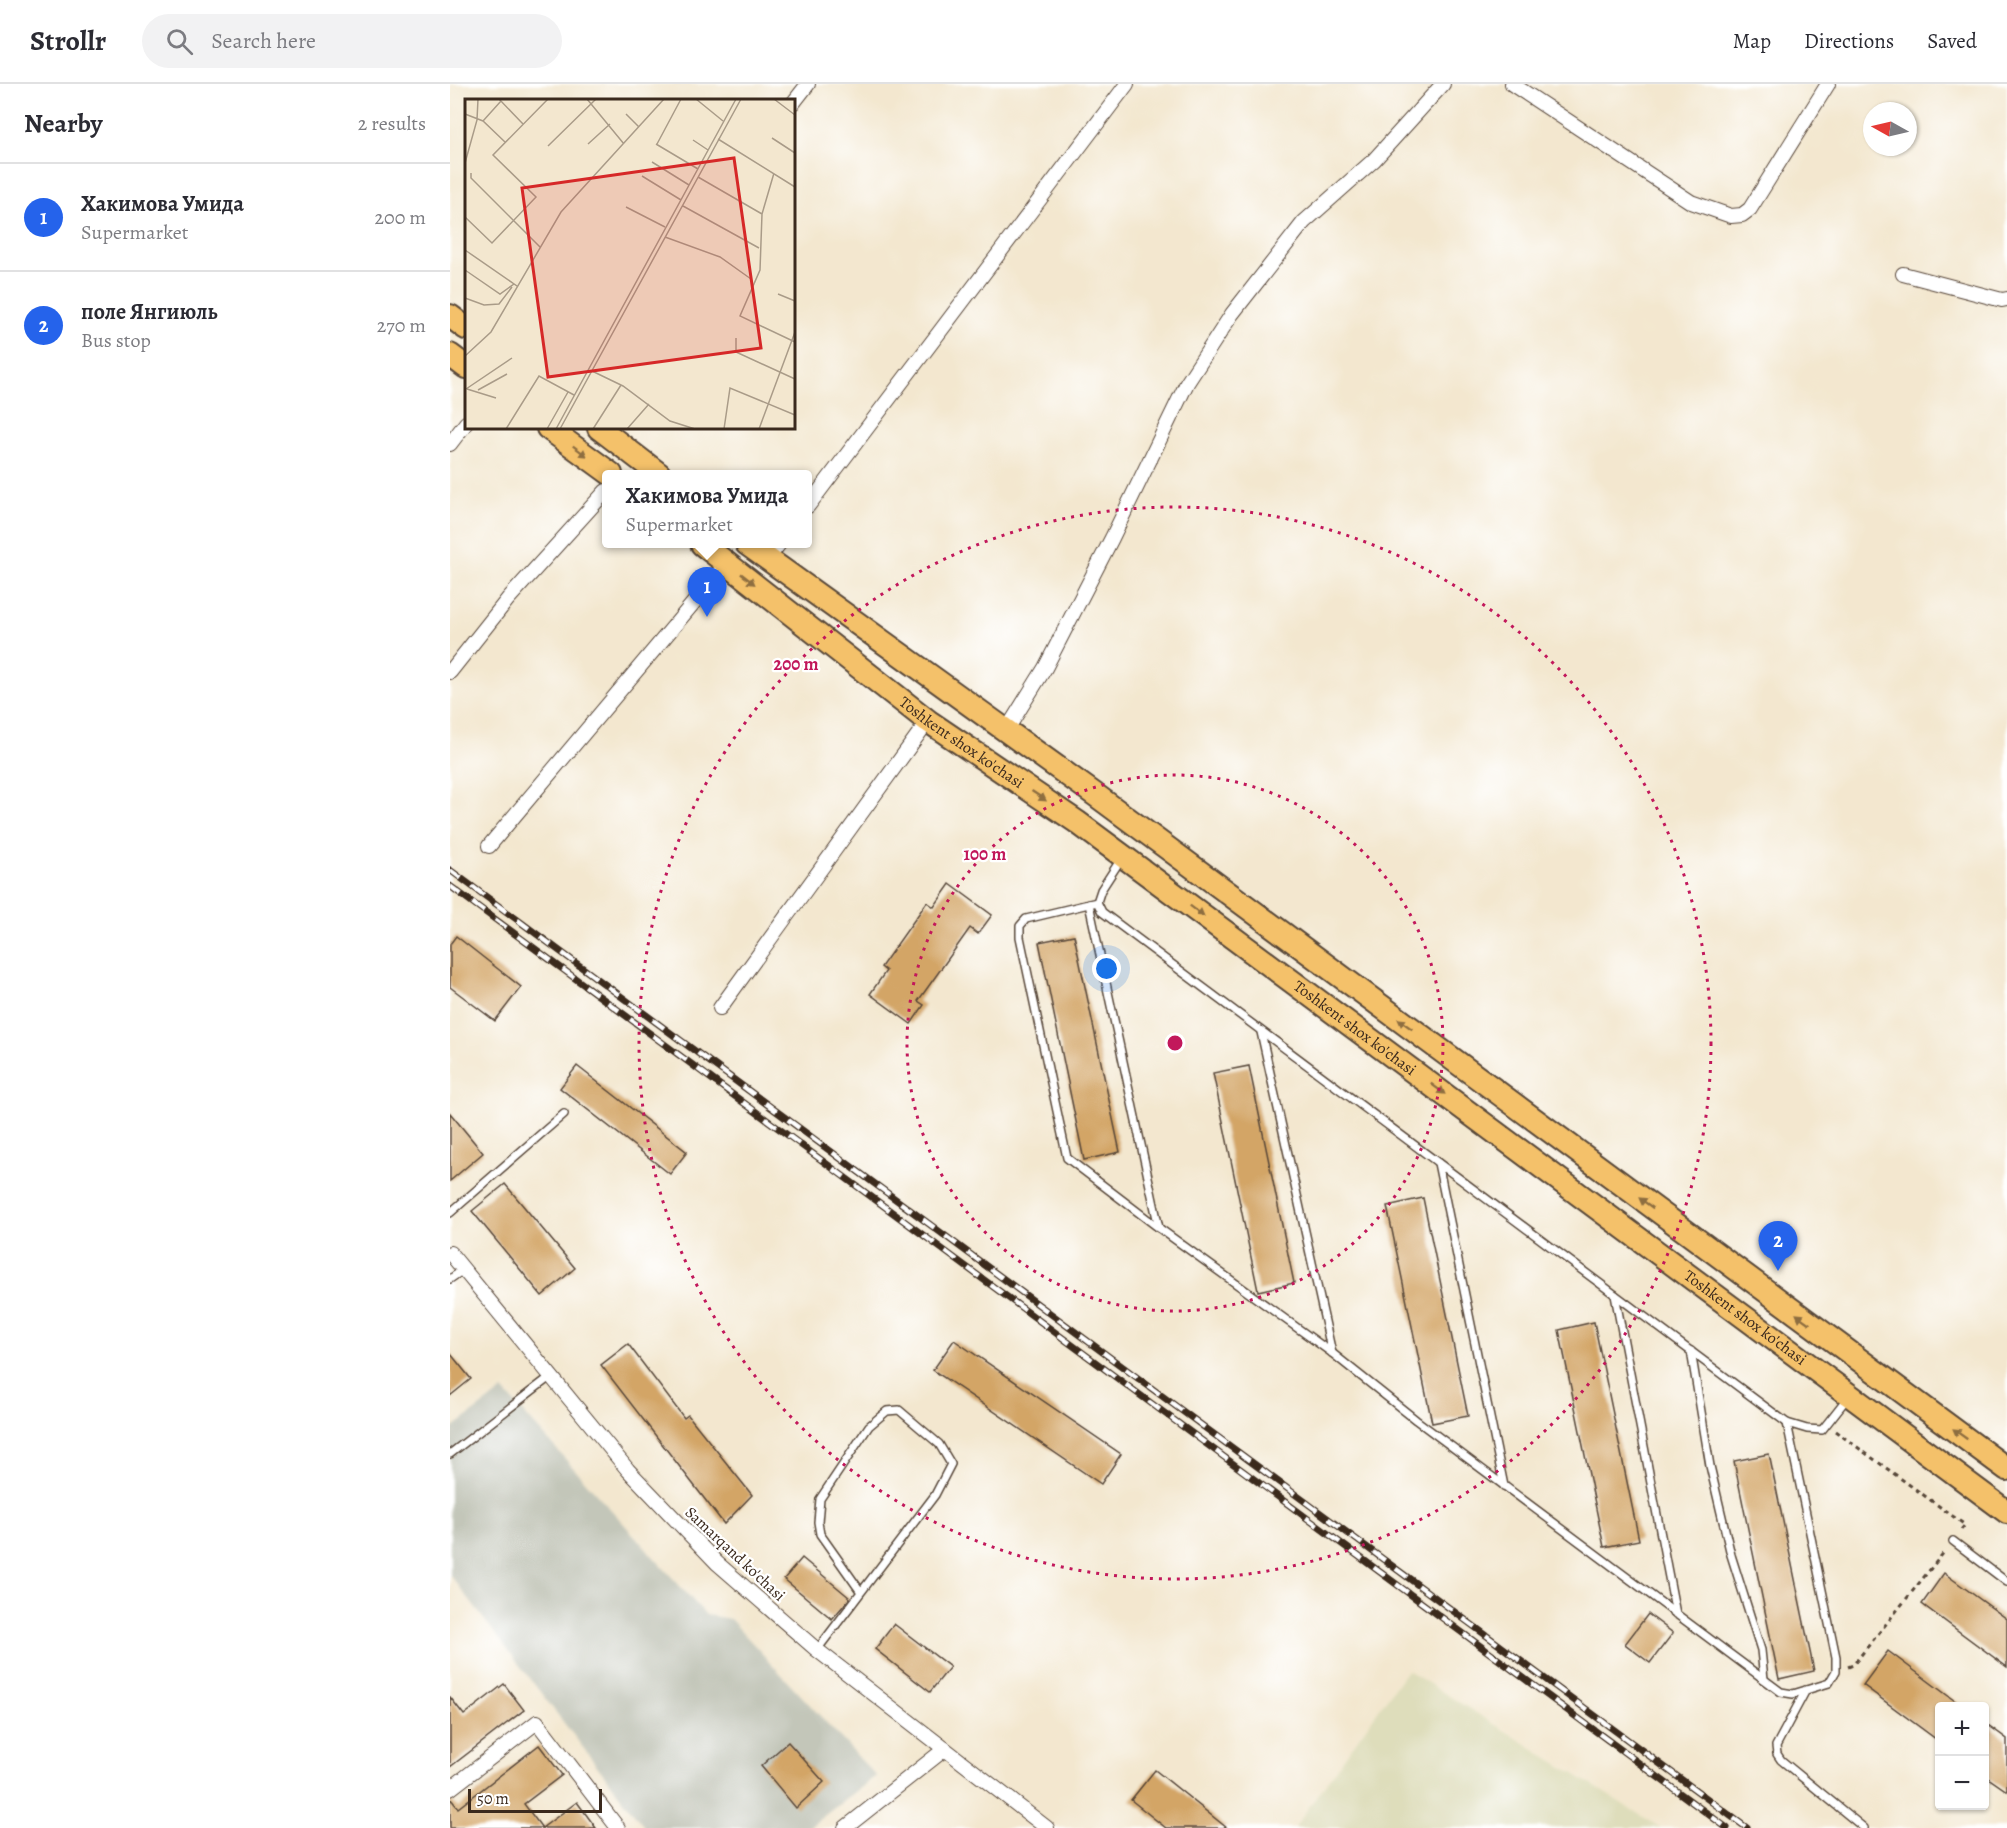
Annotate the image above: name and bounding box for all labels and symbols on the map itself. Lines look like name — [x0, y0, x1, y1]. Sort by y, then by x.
inset map — [465, 99, 795, 429]
north arrow — [1863, 102, 1917, 156]
one-way arrow — [571, 445, 587, 457]
pin: 1 — [688, 568, 726, 617]
one-way arrow — [740, 573, 756, 586]
text: 200 m — [773, 652, 819, 676]
street label: Toshkent shox ko'chasi — [895, 692, 1028, 794]
one-way arrow — [1030, 790, 1046, 802]
text: 100 m — [964, 842, 1006, 866]
one-way arrow — [1188, 905, 1204, 917]
your location — [1092, 954, 1121, 983]
street label: Toshkent shox ko'chasi — [1289, 975, 1421, 1081]
one-way arrow — [1397, 1018, 1413, 1031]
centre of rings — [1165, 1033, 1185, 1053]
one-way arrow — [1430, 1083, 1445, 1095]
one-way arrow — [1639, 1197, 1654, 1209]
pin: 2 — [1758, 1222, 1798, 1271]
street label: Toshkent shox ko'chasi — [1679, 1265, 1811, 1370]
one-way arrow — [1796, 1313, 1811, 1325]
one-way arrow — [1952, 1428, 1968, 1441]
street label: Samarqand ko'chasi — [680, 1502, 790, 1606]
scale bar — [468, 1786, 602, 1814]

